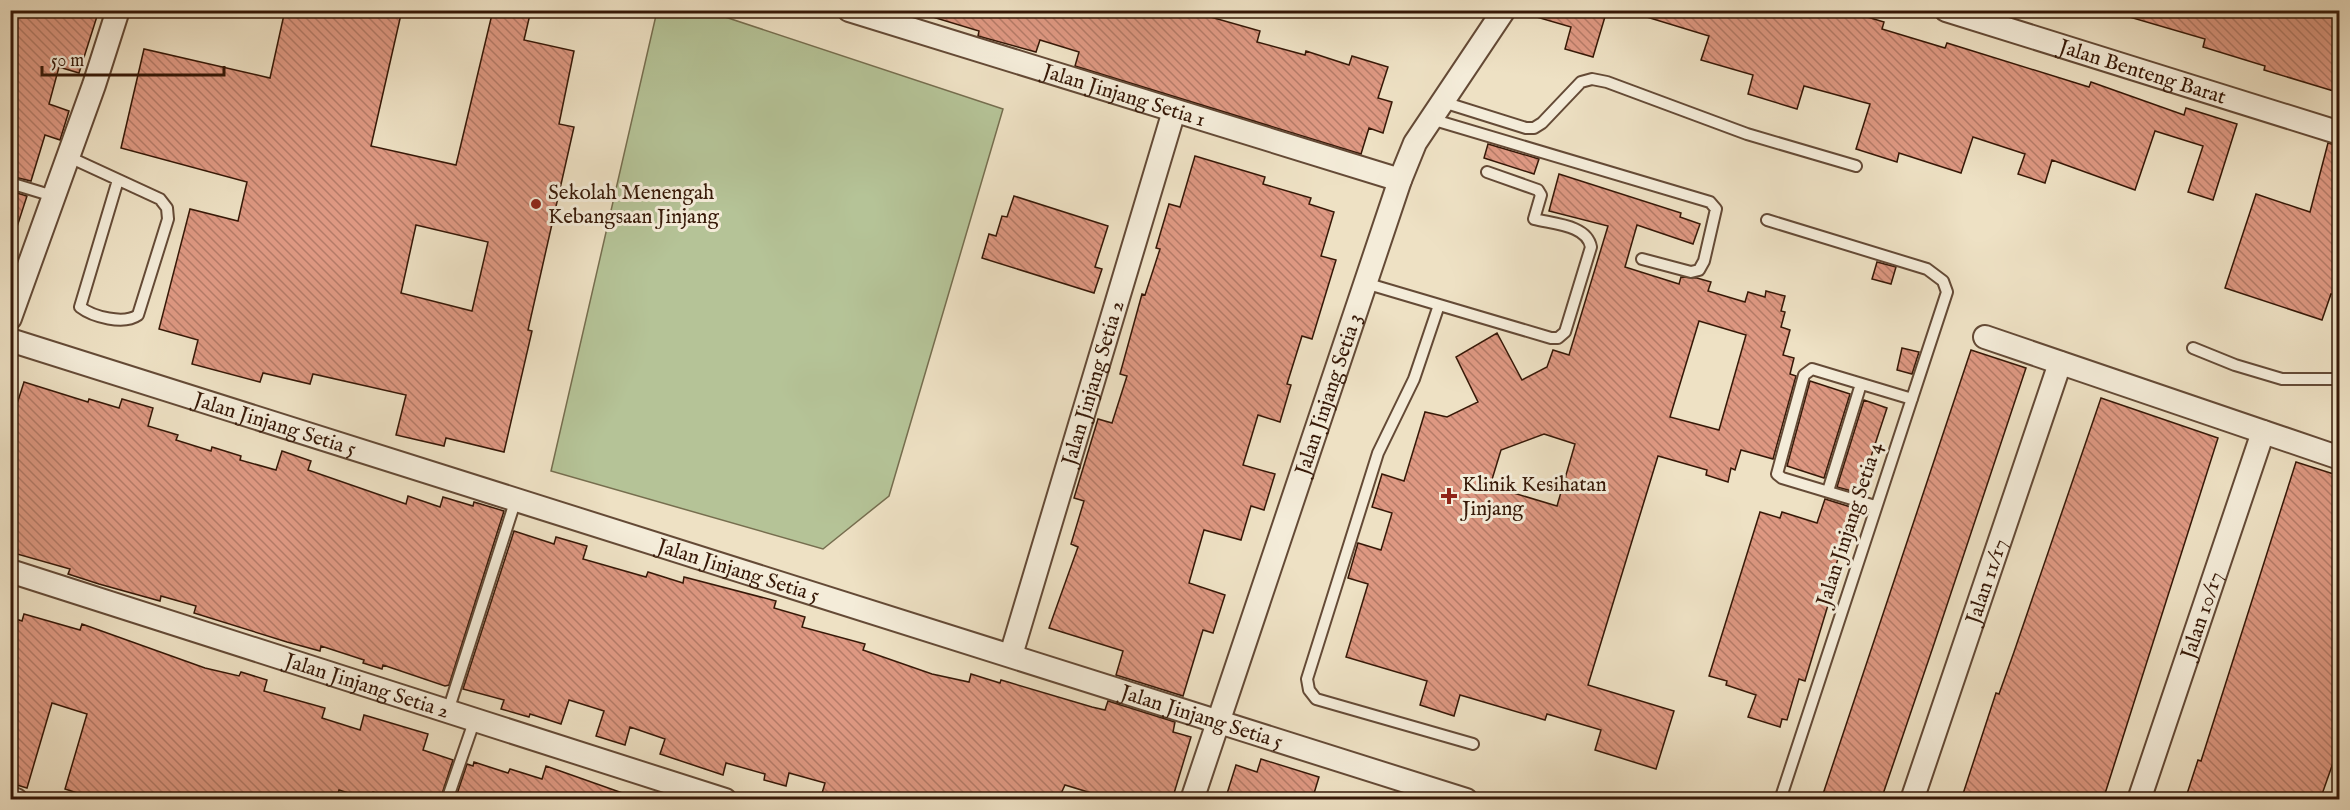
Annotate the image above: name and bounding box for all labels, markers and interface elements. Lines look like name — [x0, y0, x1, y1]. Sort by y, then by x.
street label: Jalan Benteng Barat — [2053, 33, 2229, 112]
scale bar — [42, 39, 224, 77]
text: 50 m — [51, 50, 84, 73]
street label: Jalan Jinjang Setia 1 — [1037, 58, 1208, 134]
place label: Sekolah Menengah Kebangsaan Jinjang — [548, 180, 719, 231]
marker: Sekolah Menengah Kebangsaan Jinjang — [529, 197, 543, 211]
street label: Jalan Jinjang Setia 2 — [1056, 297, 1131, 471]
street label: Jalan Jinjang Setia 3 — [1289, 310, 1369, 481]
street label: Jalan Jinjang Setia 5 — [188, 386, 359, 464]
street label: Jalan Jinjang Setia 4 — [1811, 438, 1890, 612]
place label: Klinik Kesihatan Jinjang — [1460, 472, 1607, 523]
marker: Klinik Kesihatan Jinjang — [1440, 487, 1458, 505]
street label: Jalan Jinjang Setia 5 — [652, 533, 823, 610]
street label: Jalan 11/17 — [1960, 536, 2014, 630]
street label: Jalan 10/17 — [2175, 568, 2230, 665]
street label: Jalan Jinjang Setia 2 — [279, 647, 452, 726]
street label: Jalan Jinjang Setia 5 — [1115, 679, 1286, 756]

